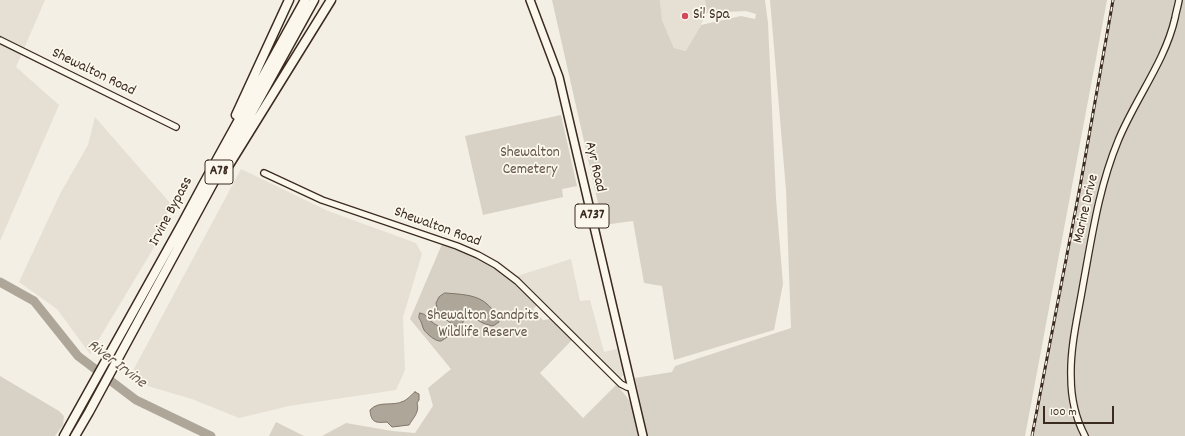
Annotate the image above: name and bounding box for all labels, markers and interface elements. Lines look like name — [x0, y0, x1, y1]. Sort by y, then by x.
place label: Si! Spa — [693, 7, 730, 25]
marker: Si! Spa — [680, 11, 690, 21]
street label: Shewalton Road — [48, 45, 138, 101]
street label: Ayr Road — [579, 140, 609, 194]
park label: Shewalton Cemetery — [500, 145, 560, 180]
road number: A78 — [205, 160, 233, 184]
street label: Marine Drive — [1070, 173, 1104, 245]
street label: Irvine Bypass — [146, 174, 198, 250]
street label: Shewalton Road — [391, 204, 483, 252]
road number: A737 — [575, 204, 609, 228]
park label: Shewalton Sandpits Wildlife Reserve — [427, 308, 539, 343]
water label: River Irvine — [83, 337, 149, 393]
scale bar — [1045, 398, 1116, 424]
text: 100 m — [1050, 404, 1077, 421]

